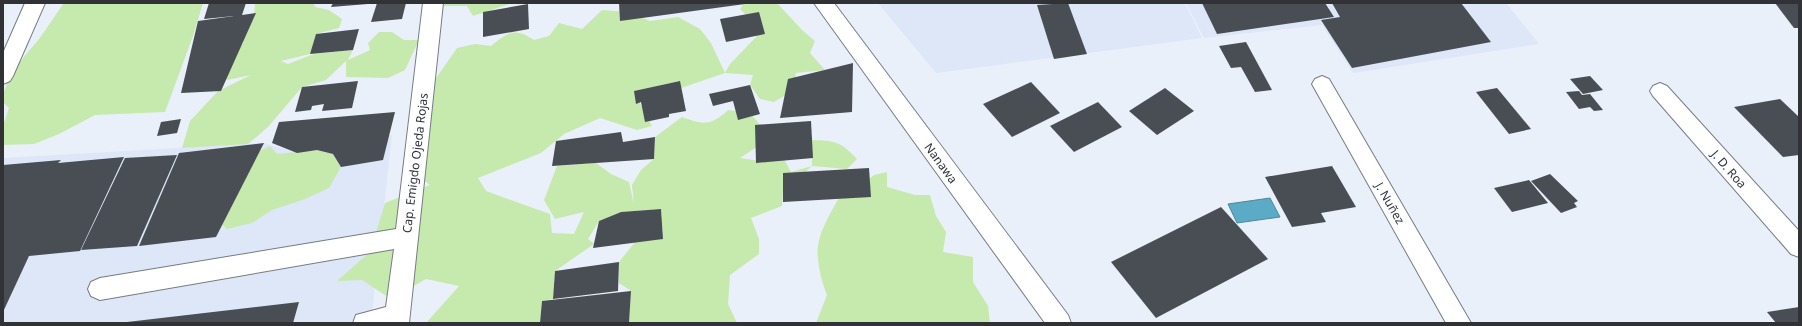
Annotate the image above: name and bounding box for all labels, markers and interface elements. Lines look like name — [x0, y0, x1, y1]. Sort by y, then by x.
street label: Cap. Emigdo Ojeda Rojas — [398, 92, 432, 234]
street label: Nanawa — [921, 139, 961, 187]
street label: J. D. Roa — [1707, 145, 1750, 192]
street label: J. Nuñez — [1371, 178, 1409, 227]

